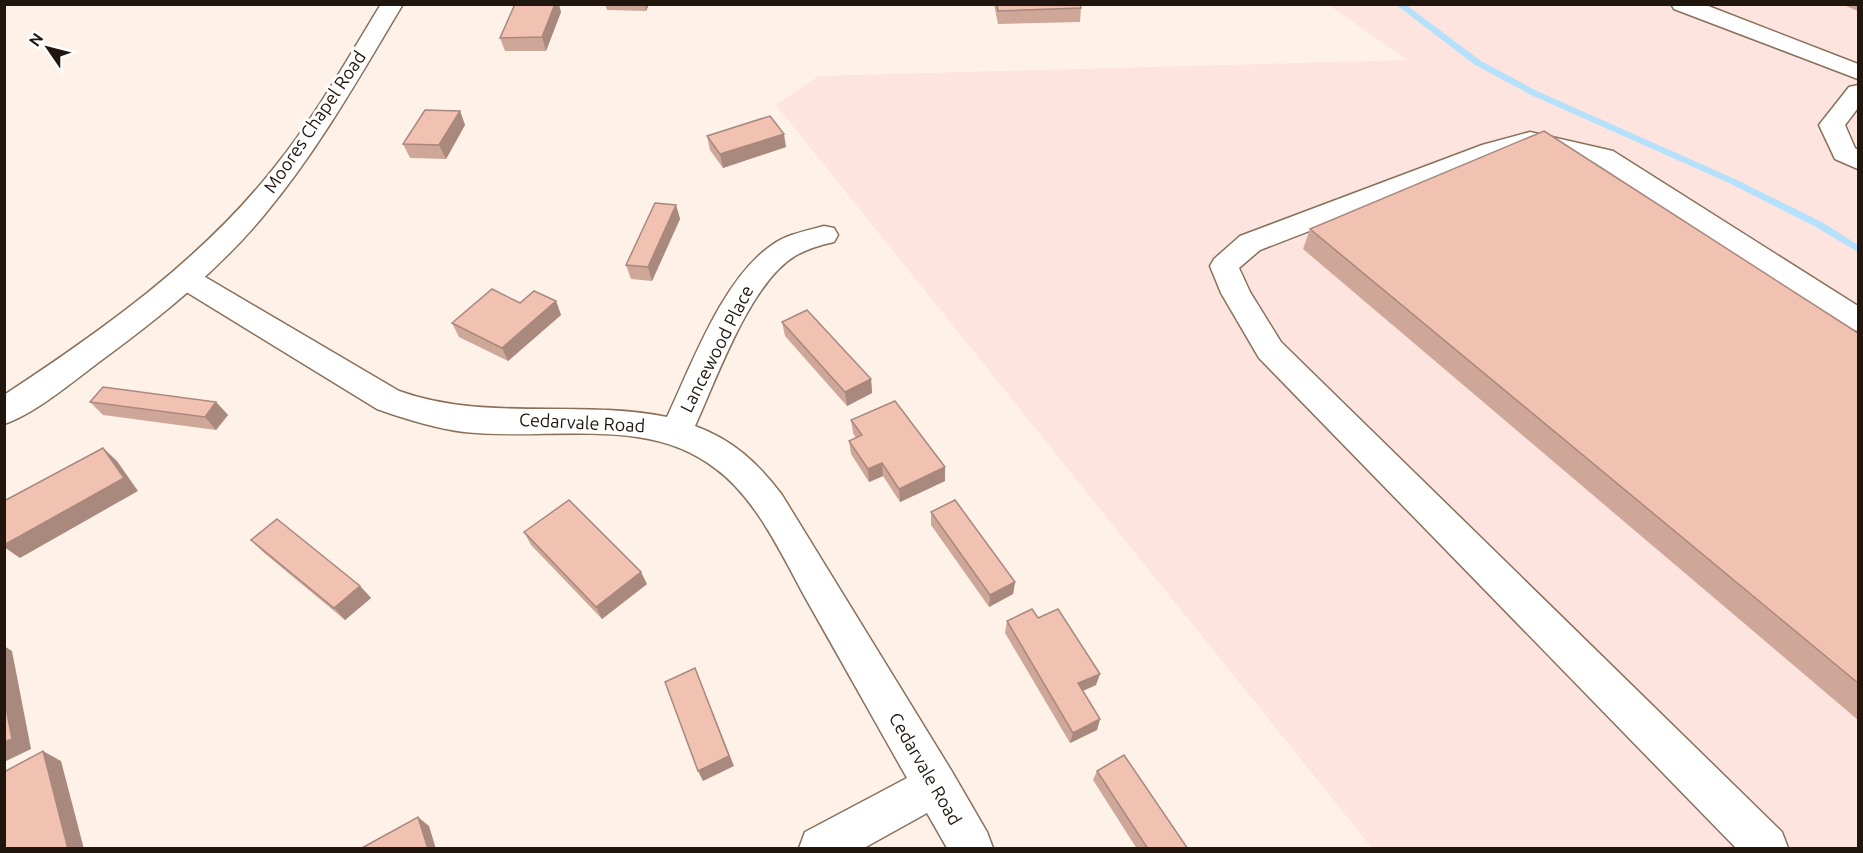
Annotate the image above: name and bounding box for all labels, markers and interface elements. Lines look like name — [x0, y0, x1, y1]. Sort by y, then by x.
north arrow — [18, 18, 78, 78]
text: N — [25, 29, 47, 49]
street label: Moores Chapel Road — [259, 47, 369, 196]
street label: Lancewood Place — [675, 282, 757, 415]
street label: Cedarvale Road — [518, 409, 646, 435]
street label: Cedarvale Road — [886, 709, 966, 828]

